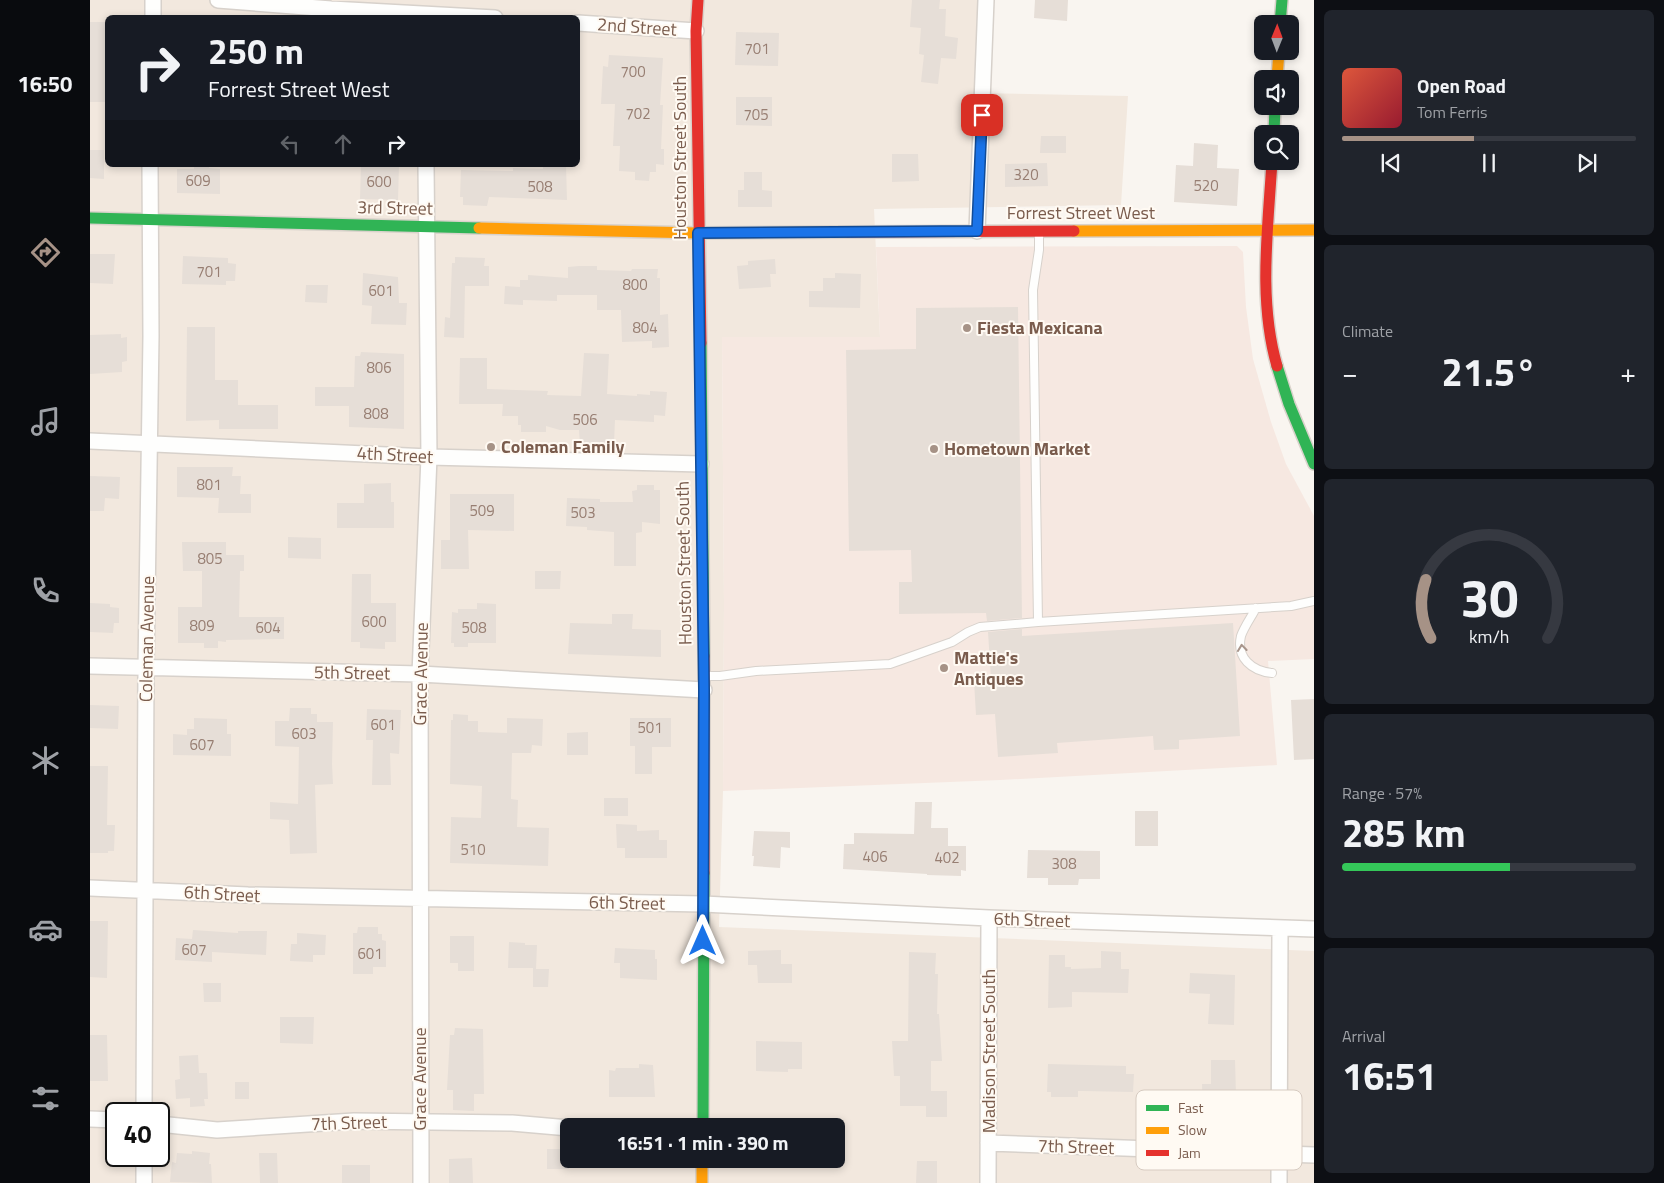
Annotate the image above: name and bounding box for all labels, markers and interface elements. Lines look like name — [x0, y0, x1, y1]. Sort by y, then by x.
street label: 2nd Street — [596, 10, 678, 43]
north arrow — [1254, 15, 1299, 60]
map controls — [1254, 15, 1299, 170]
text: 250 m — [208, 24, 304, 78]
icon: right — [125, 35, 190, 100]
house number: 701 — [744, 37, 770, 60]
house number: 700 — [620, 60, 646, 83]
text: 16:50 — [18, 67, 72, 101]
button: sound — [1254, 70, 1299, 115]
text: Open Road — [1417, 71, 1506, 100]
text: Forrest Street West — [208, 72, 389, 106]
street label: Houston Street South — [666, 76, 693, 240]
pin — [961, 94, 1003, 136]
text: Tom Ferris — [1417, 100, 1488, 124]
icon: arrive — [968, 101, 996, 129]
house number: 702 — [625, 102, 651, 125]
house number: 705 — [743, 103, 769, 126]
button: search — [1254, 125, 1299, 170]
icon: left — [276, 130, 304, 158]
icon: ahead — [329, 130, 357, 158]
icon: right — [382, 130, 410, 158]
icon: previous — [1377, 149, 1405, 177]
icon: pause — [1475, 149, 1503, 177]
icon: next — [1573, 149, 1601, 177]
house number: 320 — [1013, 163, 1039, 186]
house number: 609 — [185, 169, 211, 192]
house number: 600 — [366, 170, 392, 193]
house number: 520 — [1193, 174, 1219, 197]
house number: 508 — [527, 175, 553, 198]
street label: 3rd Street — [357, 193, 434, 222]
street label: Forrest Street West — [1007, 199, 1156, 226]
icon: directions — [28, 235, 63, 270]
house number: 701 — [196, 260, 222, 283]
house number: 800 — [622, 273, 648, 296]
house number: 601 — [368, 279, 394, 302]
place label: Fiesta Mexicana — [977, 314, 1103, 341]
house number: 804 — [632, 316, 658, 339]
text: Climate — [1342, 319, 1393, 343]
marker: Fiesta Mexicana — [961, 322, 973, 334]
text: 21.5° — [1442, 343, 1536, 401]
text: − — [1342, 351, 1358, 394]
text: + — [1620, 351, 1636, 394]
house number: 806 — [366, 356, 392, 379]
house number: 808 — [363, 402, 389, 425]
icon: music — [28, 404, 63, 439]
house number: 506 — [572, 408, 598, 431]
place label: Coleman Family — [501, 433, 625, 460]
place label: Hometown Market — [944, 435, 1090, 462]
street label: 4th Street — [356, 439, 435, 470]
marker: Coleman Family — [485, 441, 497, 453]
marker: Hometown Market — [928, 443, 940, 455]
house number: 801 — [196, 473, 222, 496]
street label: Houston Street South — [669, 481, 698, 645]
house number: 509 — [469, 499, 495, 522]
house number: 503 — [570, 501, 596, 524]
house number: 805 — [197, 547, 223, 570]
text: 30 — [1460, 558, 1518, 637]
icon: phone — [28, 573, 63, 608]
street label: Coleman Avenue — [132, 576, 161, 702]
house number: 600 — [361, 610, 387, 633]
house number: 809 — [189, 614, 215, 637]
house number: 604 — [255, 616, 281, 639]
house number: 508 — [461, 616, 487, 639]
street label: Grace Avenue — [406, 622, 435, 726]
text: km/h — [1469, 623, 1509, 650]
place label: Mattie's Antiques — [954, 644, 1023, 692]
one-way arrow — [1237, 644, 1248, 652]
street label: 5th Street — [314, 658, 391, 687]
marker: Mattie's Antiques — [938, 662, 950, 674]
house number: 601 — [370, 713, 396, 736]
house number: 501 — [637, 716, 663, 739]
house number: 603 — [291, 722, 317, 745]
house number: 607 — [189, 733, 215, 756]
icon: climate — [28, 743, 63, 778]
text: Range · 57% — [1342, 781, 1422, 805]
text: 285 km — [1342, 804, 1466, 862]
house number: 510 — [460, 838, 486, 861]
house number: 406 — [862, 845, 888, 868]
house number: 402 — [934, 846, 960, 869]
house number: 308 — [1051, 852, 1077, 875]
street label: 6th Street — [183, 878, 262, 909]
street label: 6th Street — [589, 888, 666, 917]
street label: 6th Street — [993, 905, 1071, 934]
icon: car — [28, 912, 63, 947]
position arrow — [676, 914, 728, 966]
house number: 607 — [181, 938, 207, 961]
house number: 601 — [357, 942, 383, 965]
street label: Madison Street South — [975, 969, 1002, 1133]
text: Arrival — [1342, 1024, 1385, 1048]
street label: Grace Avenue — [406, 1027, 433, 1131]
text: 16:51 — [1342, 1047, 1437, 1105]
icon: filters — [28, 1081, 63, 1116]
legend — [1136, 1090, 1302, 1170]
text: Fast — [1178, 1097, 1203, 1118]
speed limit sign: 40 — [105, 1102, 170, 1167]
street label: 7th Street — [310, 1108, 388, 1137]
text: Slow — [1178, 1119, 1207, 1140]
text: 16:51 · 1 min · 390 m — [616, 1128, 789, 1157]
street label: 7th Street — [1037, 1132, 1115, 1161]
text: Jam — [1178, 1142, 1201, 1163]

